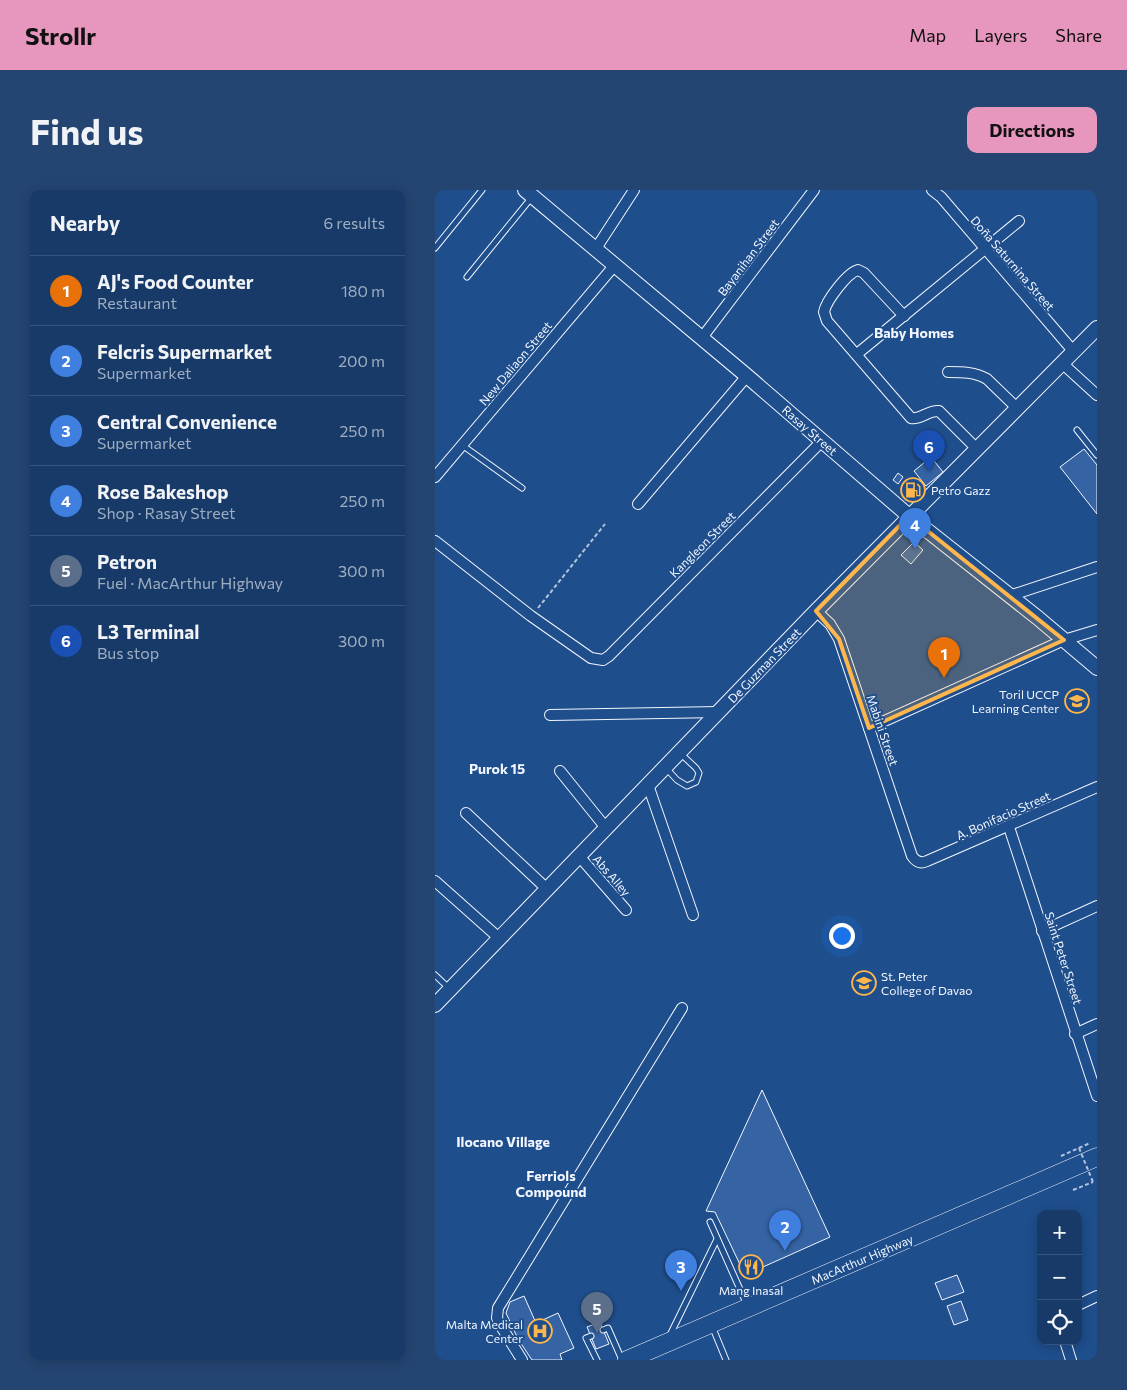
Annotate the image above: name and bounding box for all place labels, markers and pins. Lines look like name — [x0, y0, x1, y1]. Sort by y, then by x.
pin: 6 — [913, 430, 945, 471]
fuel station icon: Petro Gazz — [900, 477, 926, 503]
place label: Petro Gazz — [931, 483, 991, 497]
pin: 4 — [899, 508, 931, 549]
pin: 1 — [928, 637, 960, 678]
place label: Toril UCCP Learning Center — [972, 687, 1059, 715]
school or university icon: Toril UCCP Learning Center — [1064, 688, 1090, 714]
place label: St. Peter College of Davao — [881, 969, 972, 997]
school or university icon: St. Peter College of Davao — [851, 970, 877, 996]
pin: 2 — [769, 1210, 801, 1251]
pin: 3 — [665, 1250, 697, 1291]
restaurant icon: Mang Inasal — [738, 1254, 764, 1280]
place label: Mang Inasal — [719, 1283, 783, 1297]
pin: 5 — [581, 1292, 613, 1333]
place label: Malta Medical Center — [446, 1317, 523, 1345]
hospital icon: Malta Medical Center — [527, 1318, 553, 1344]

